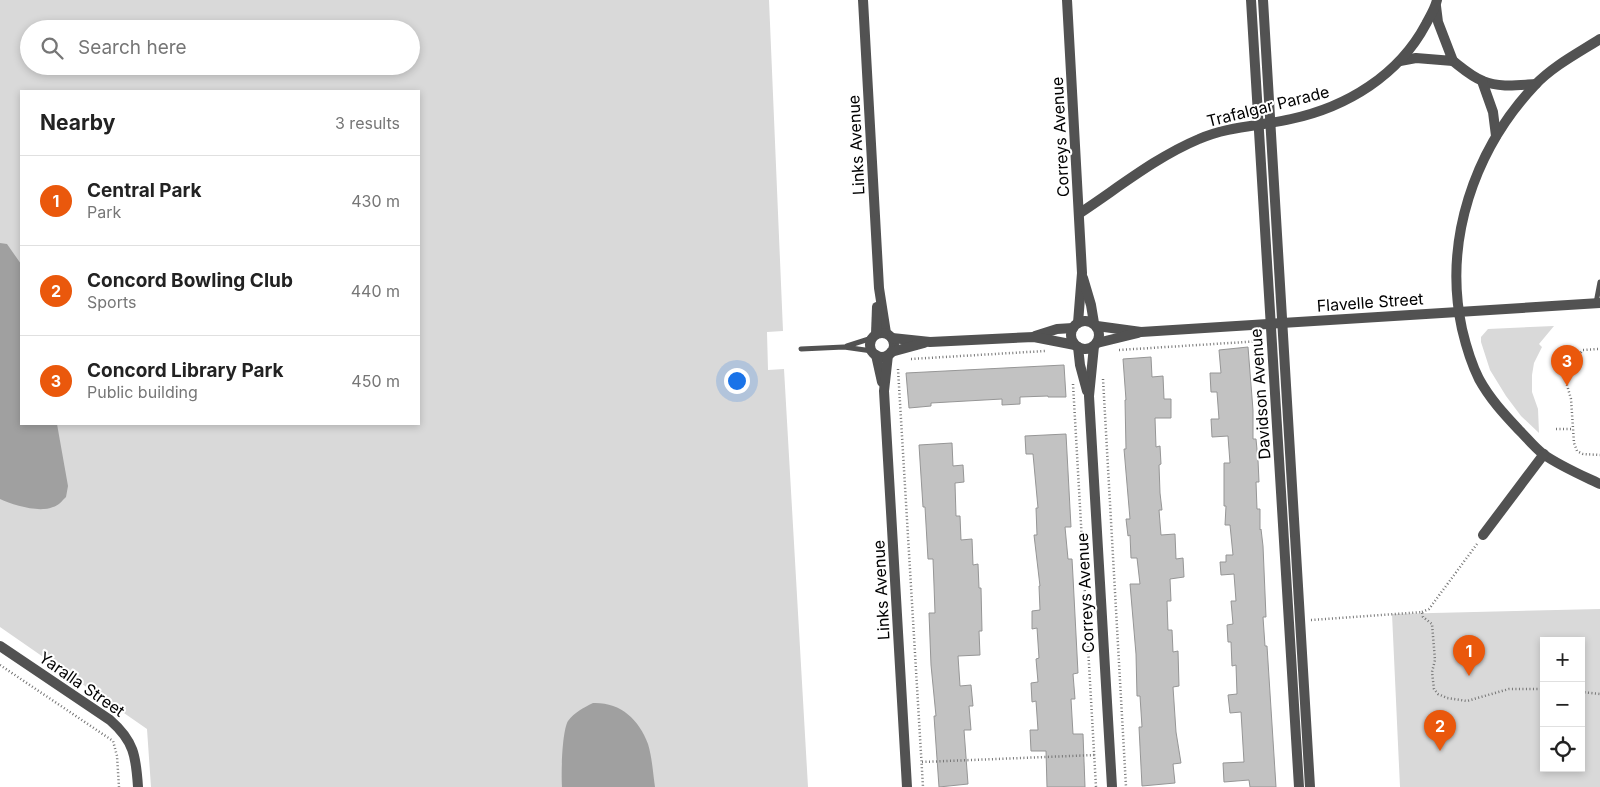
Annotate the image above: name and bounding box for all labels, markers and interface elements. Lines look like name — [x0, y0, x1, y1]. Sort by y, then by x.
search box — [20, 20, 420, 75]
icon: search — [38, 34, 66, 62]
text: Search here — [78, 36, 187, 59]
street label: Correys Avenue — [1047, 76, 1073, 198]
street label: Trafalgar Parade — [1205, 81, 1331, 131]
street label: Links Avenue — [843, 94, 869, 196]
text: Nearby — [40, 110, 115, 135]
text: 3 results — [335, 113, 400, 133]
text: Central Park — [87, 179, 201, 202]
text: 1 — [53, 191, 59, 211]
text: 430 m — [351, 191, 400, 211]
text: Park — [87, 202, 121, 222]
text: Concord Bowling Club — [87, 269, 293, 292]
text: 2 — [51, 281, 61, 301]
text: 440 m — [351, 281, 400, 301]
street label: Flavelle Street — [1316, 288, 1424, 316]
text: Sports — [87, 292, 136, 312]
street label: Davidson Avenue — [1245, 328, 1275, 460]
pin: 3 — [1551, 345, 1583, 386]
text: Concord Library Park — [87, 359, 284, 382]
your location — [724, 368, 750, 394]
text: 3 — [51, 371, 61, 391]
text: 450 m — [351, 371, 400, 391]
text: Public building — [87, 382, 198, 402]
street label: Correys Avenue — [1072, 532, 1098, 654]
street label: Links Avenue — [868, 539, 894, 641]
pin: 1 — [1453, 635, 1485, 676]
map controls — [1540, 637, 1585, 772]
button: + — [1540, 637, 1585, 682]
street label: Yaralla Street — [35, 647, 129, 721]
button: − — [1540, 682, 1585, 727]
pin: 2 — [1424, 710, 1456, 751]
button: locate — [1540, 727, 1585, 772]

